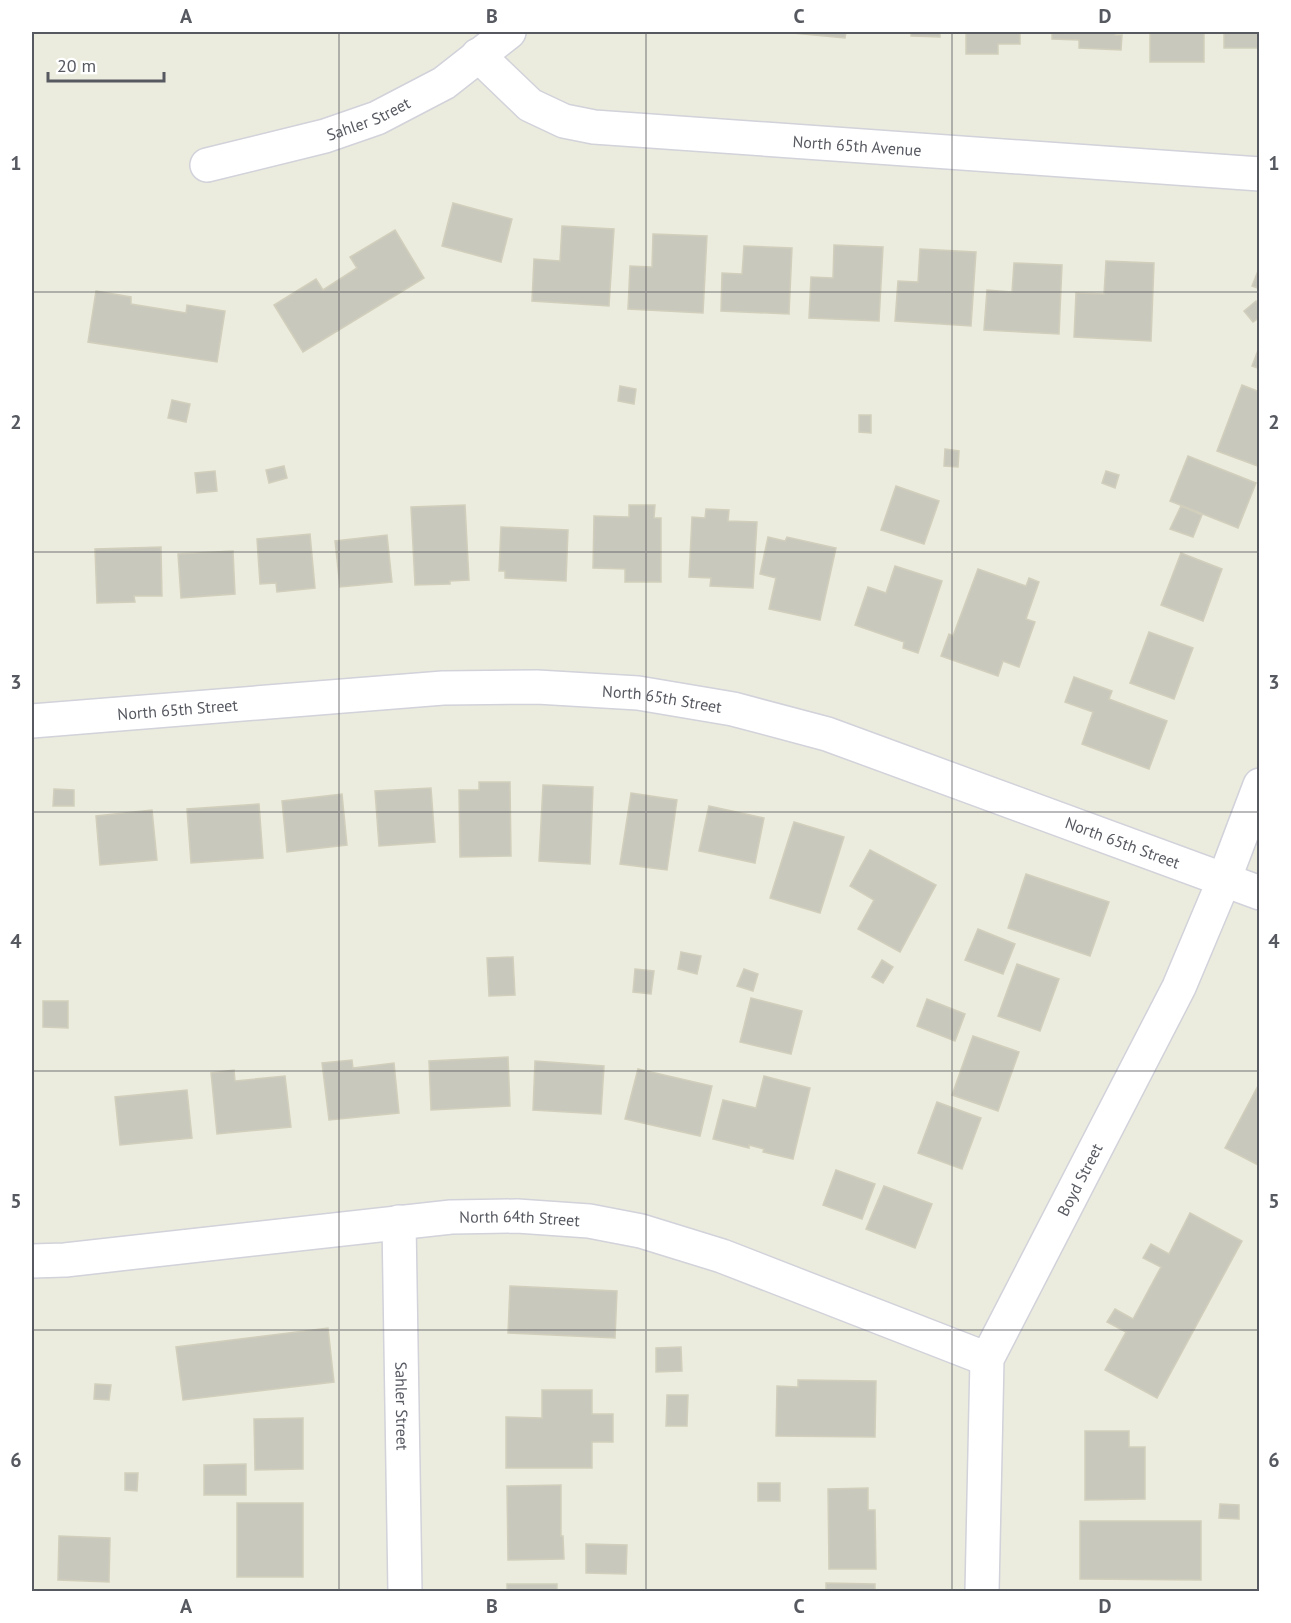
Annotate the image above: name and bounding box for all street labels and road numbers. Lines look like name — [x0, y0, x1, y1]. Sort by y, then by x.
street label: Sahler Street — [324, 92, 414, 145]
street label: North 65th Avenue — [792, 131, 922, 160]
street label: North 65th Street — [602, 681, 724, 717]
street label: North 65th Street — [117, 694, 239, 724]
street label: North 65th Street — [1063, 812, 1183, 873]
street label: Boyd Street — [1053, 1139, 1107, 1219]
street label: North 64th Street — [459, 1206, 581, 1230]
street label: Sahler Street — [391, 1361, 413, 1451]

